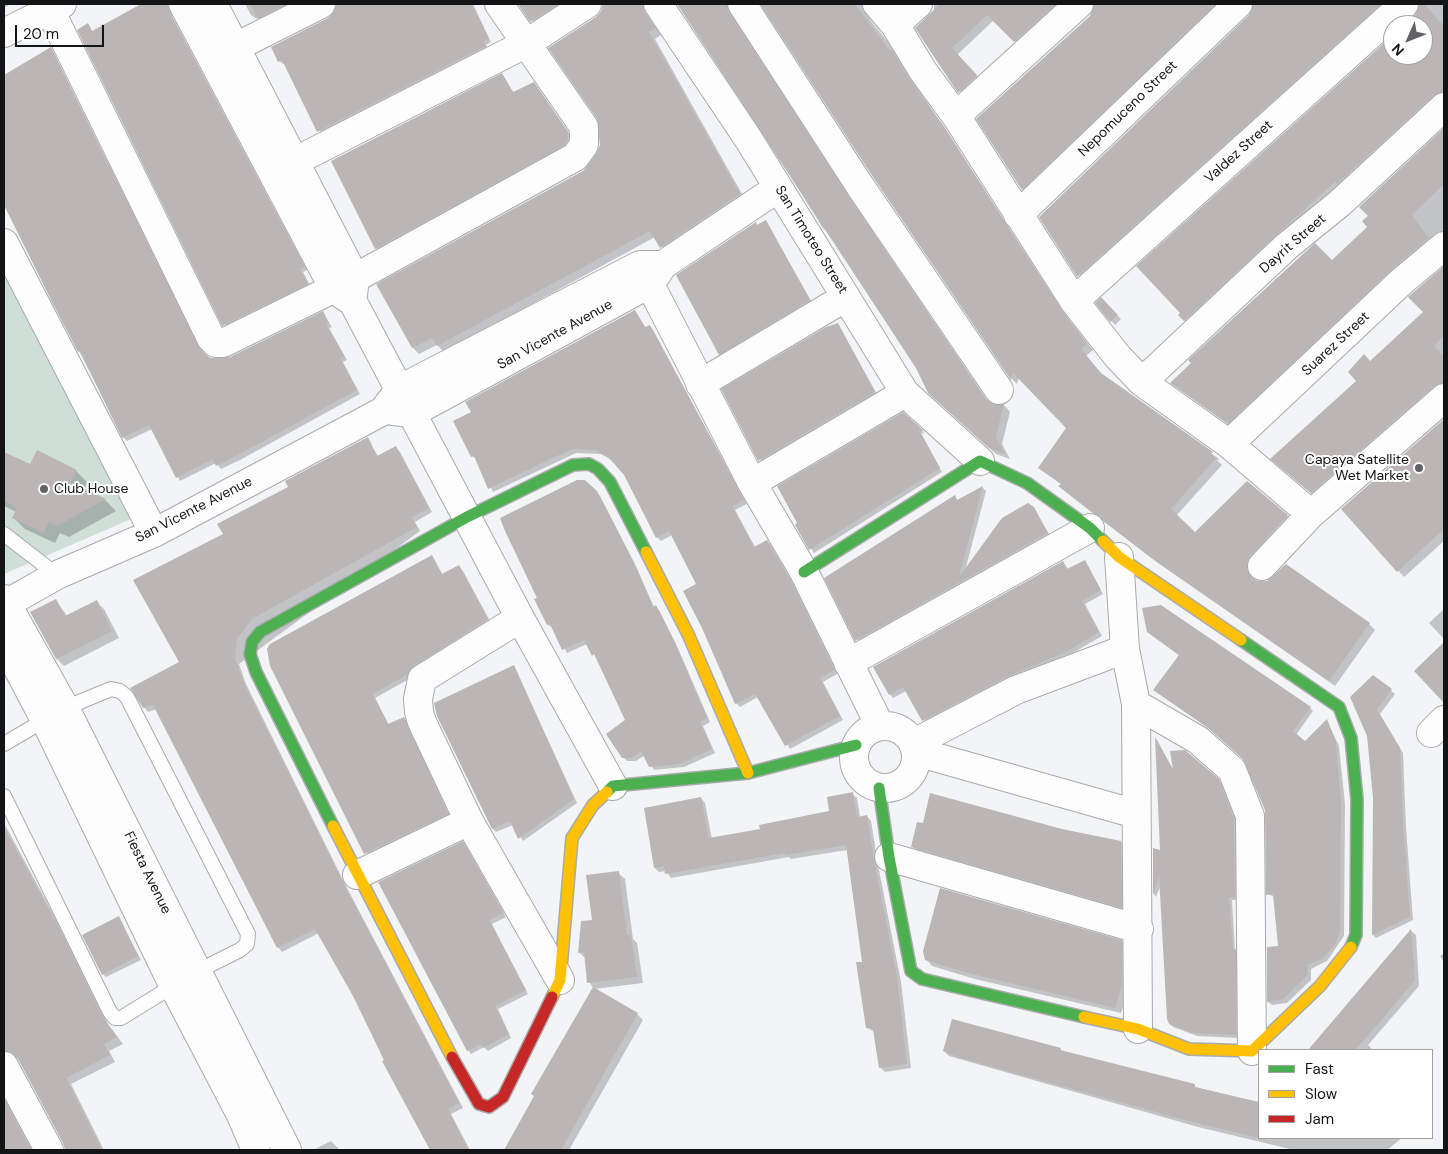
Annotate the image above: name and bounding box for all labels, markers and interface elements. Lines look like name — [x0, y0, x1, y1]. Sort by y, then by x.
scale bar — [18, 15, 106, 47]
north arrow — [1383, 15, 1433, 65]
text: 20 m — [23, 24, 59, 44]
text: N — [1388, 40, 1408, 60]
street label: Nepomuceno Street — [1075, 57, 1181, 161]
street label: Valdez Street — [1201, 117, 1277, 187]
street label: San Timoteo Street — [771, 183, 851, 297]
street label: Dayrit Street — [1256, 211, 1330, 277]
street label: San Vicente Avenue — [495, 296, 615, 374]
street label: Suarez Street — [1299, 308, 1373, 380]
place label: Capaya Satellite Wet Market — [1305, 452, 1409, 484]
marker: Capaya Satellite Wet Market — [1413, 462, 1425, 474]
street label: San Vicente Avenue — [133, 473, 255, 547]
place label: Club House — [54, 481, 129, 497]
marker: Club House — [38, 483, 50, 495]
street label: Fiesta Avenue — [120, 829, 174, 917]
legend — [1258, 1049, 1433, 1139]
text: Fast — [1305, 1059, 1334, 1079]
text: Slow — [1305, 1084, 1337, 1104]
text: Jam — [1305, 1109, 1334, 1129]

